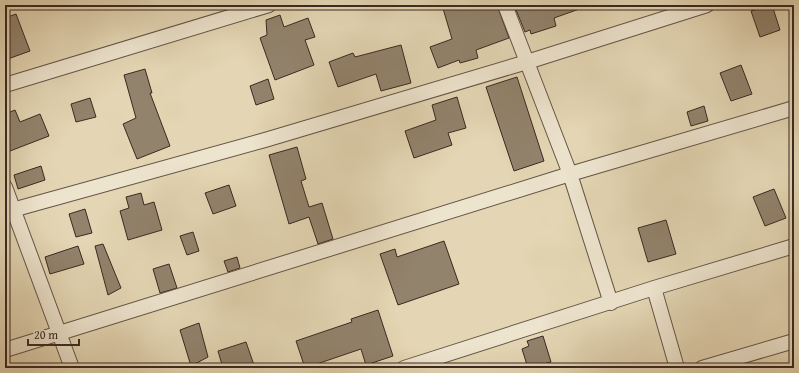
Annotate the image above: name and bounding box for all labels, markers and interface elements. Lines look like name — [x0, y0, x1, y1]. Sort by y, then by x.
scale bar — [28, 321, 79, 347]
text: 20 m — [34, 326, 58, 343]

